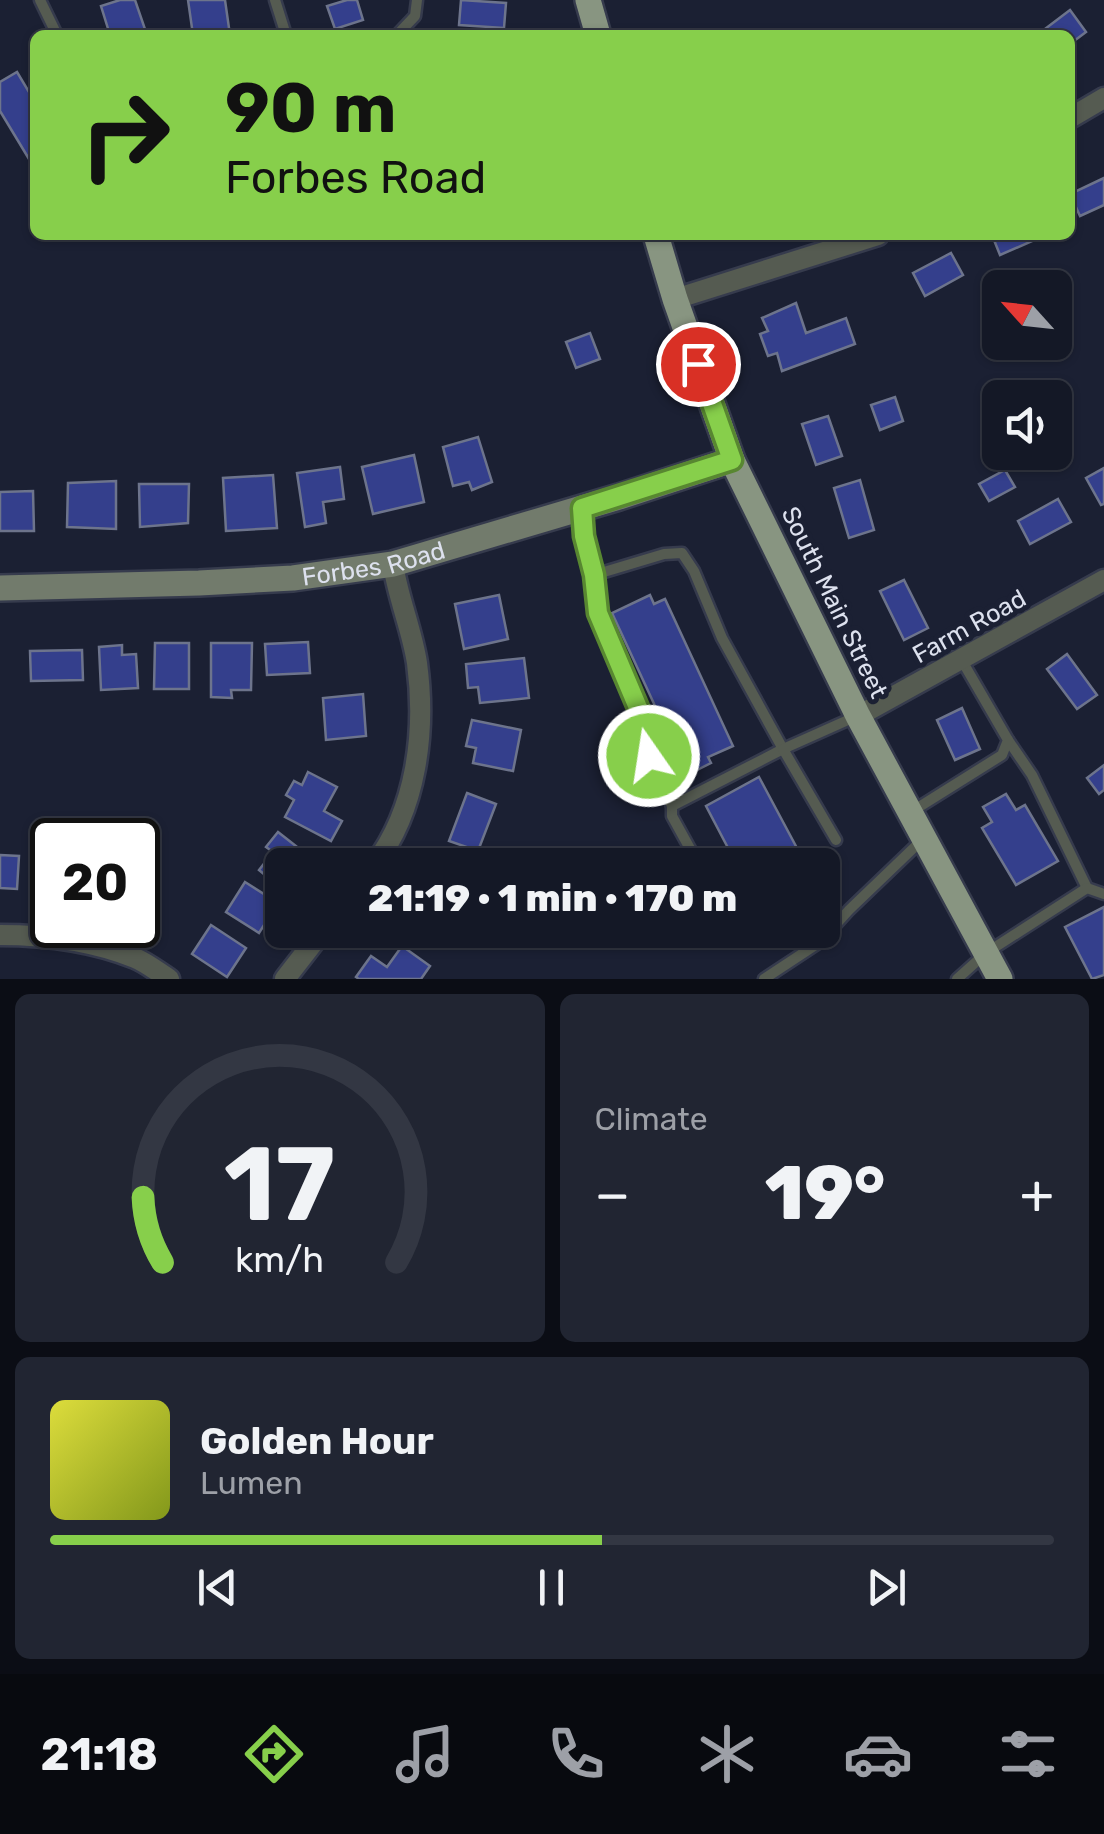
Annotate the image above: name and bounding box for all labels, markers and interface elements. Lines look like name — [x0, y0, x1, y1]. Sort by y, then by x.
text: 90 m — [225, 67, 397, 150]
icon: right — [60, 70, 190, 200]
text: Forbes Road — [225, 151, 486, 204]
north arrow — [982, 270, 1072, 360]
map controls — [982, 270, 1072, 470]
pin — [656, 322, 741, 407]
icon: arrive — [671, 337, 726, 392]
button: sound — [982, 380, 1072, 470]
street label: South Main Street — [776, 502, 894, 703]
street label: Forbes Road — [300, 535, 449, 592]
street label: Farm Road — [908, 584, 1031, 669]
position arrow — [597, 704, 701, 808]
speed limit sign: 20 — [30, 818, 160, 948]
text: 21:19 · 1 min · 170 m — [368, 875, 737, 921]
text: Climate — [595, 1100, 708, 1138]
text: 17 — [224, 1123, 335, 1246]
text: 19° — [765, 1149, 885, 1238]
text: − — [595, 1162, 630, 1227]
text: + — [1020, 1162, 1054, 1227]
text: km/h — [235, 1239, 324, 1281]
text: Golden Hour — [200, 1418, 434, 1464]
text: Lumen — [200, 1464, 303, 1502]
icon: previous — [190, 1560, 245, 1615]
icon: pause — [524, 1560, 579, 1615]
icon: next — [859, 1560, 914, 1615]
icon: directions — [239, 1719, 309, 1789]
icon: music — [390, 1719, 460, 1789]
icon: phone — [541, 1719, 611, 1789]
icon: climate — [692, 1719, 762, 1789]
icon: car — [843, 1719, 913, 1789]
icon: filters — [993, 1719, 1063, 1789]
text: 21:18 — [40, 1728, 158, 1781]

